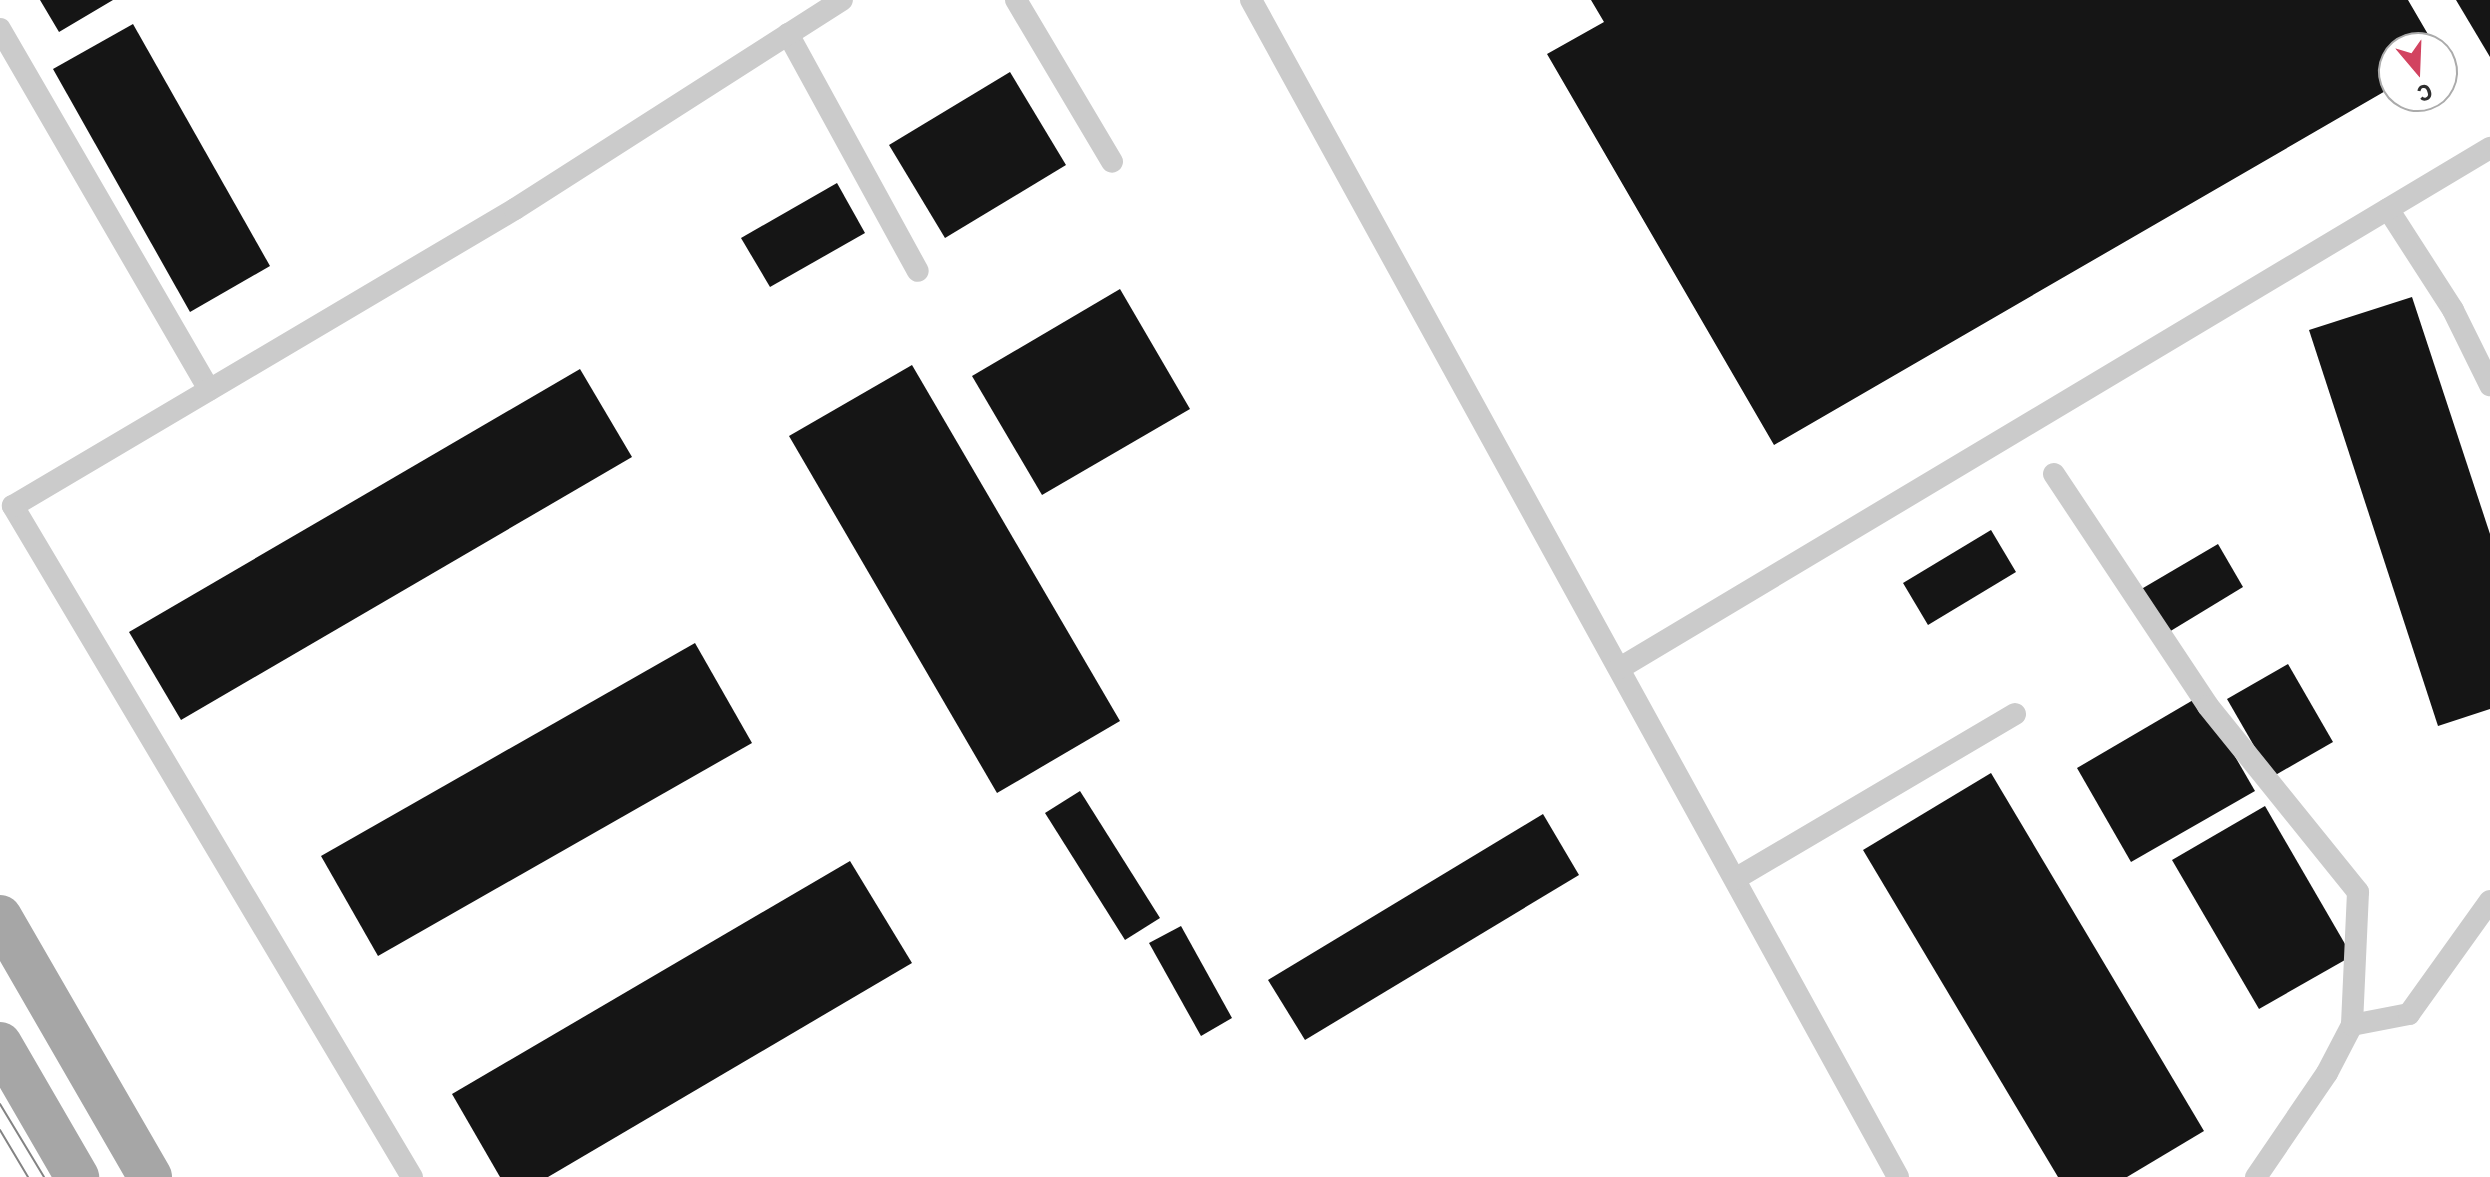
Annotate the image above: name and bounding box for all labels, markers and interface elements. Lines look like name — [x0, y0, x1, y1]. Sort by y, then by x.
north arrow — [2378, 32, 2458, 112]
text: С — [2414, 77, 2437, 109]

